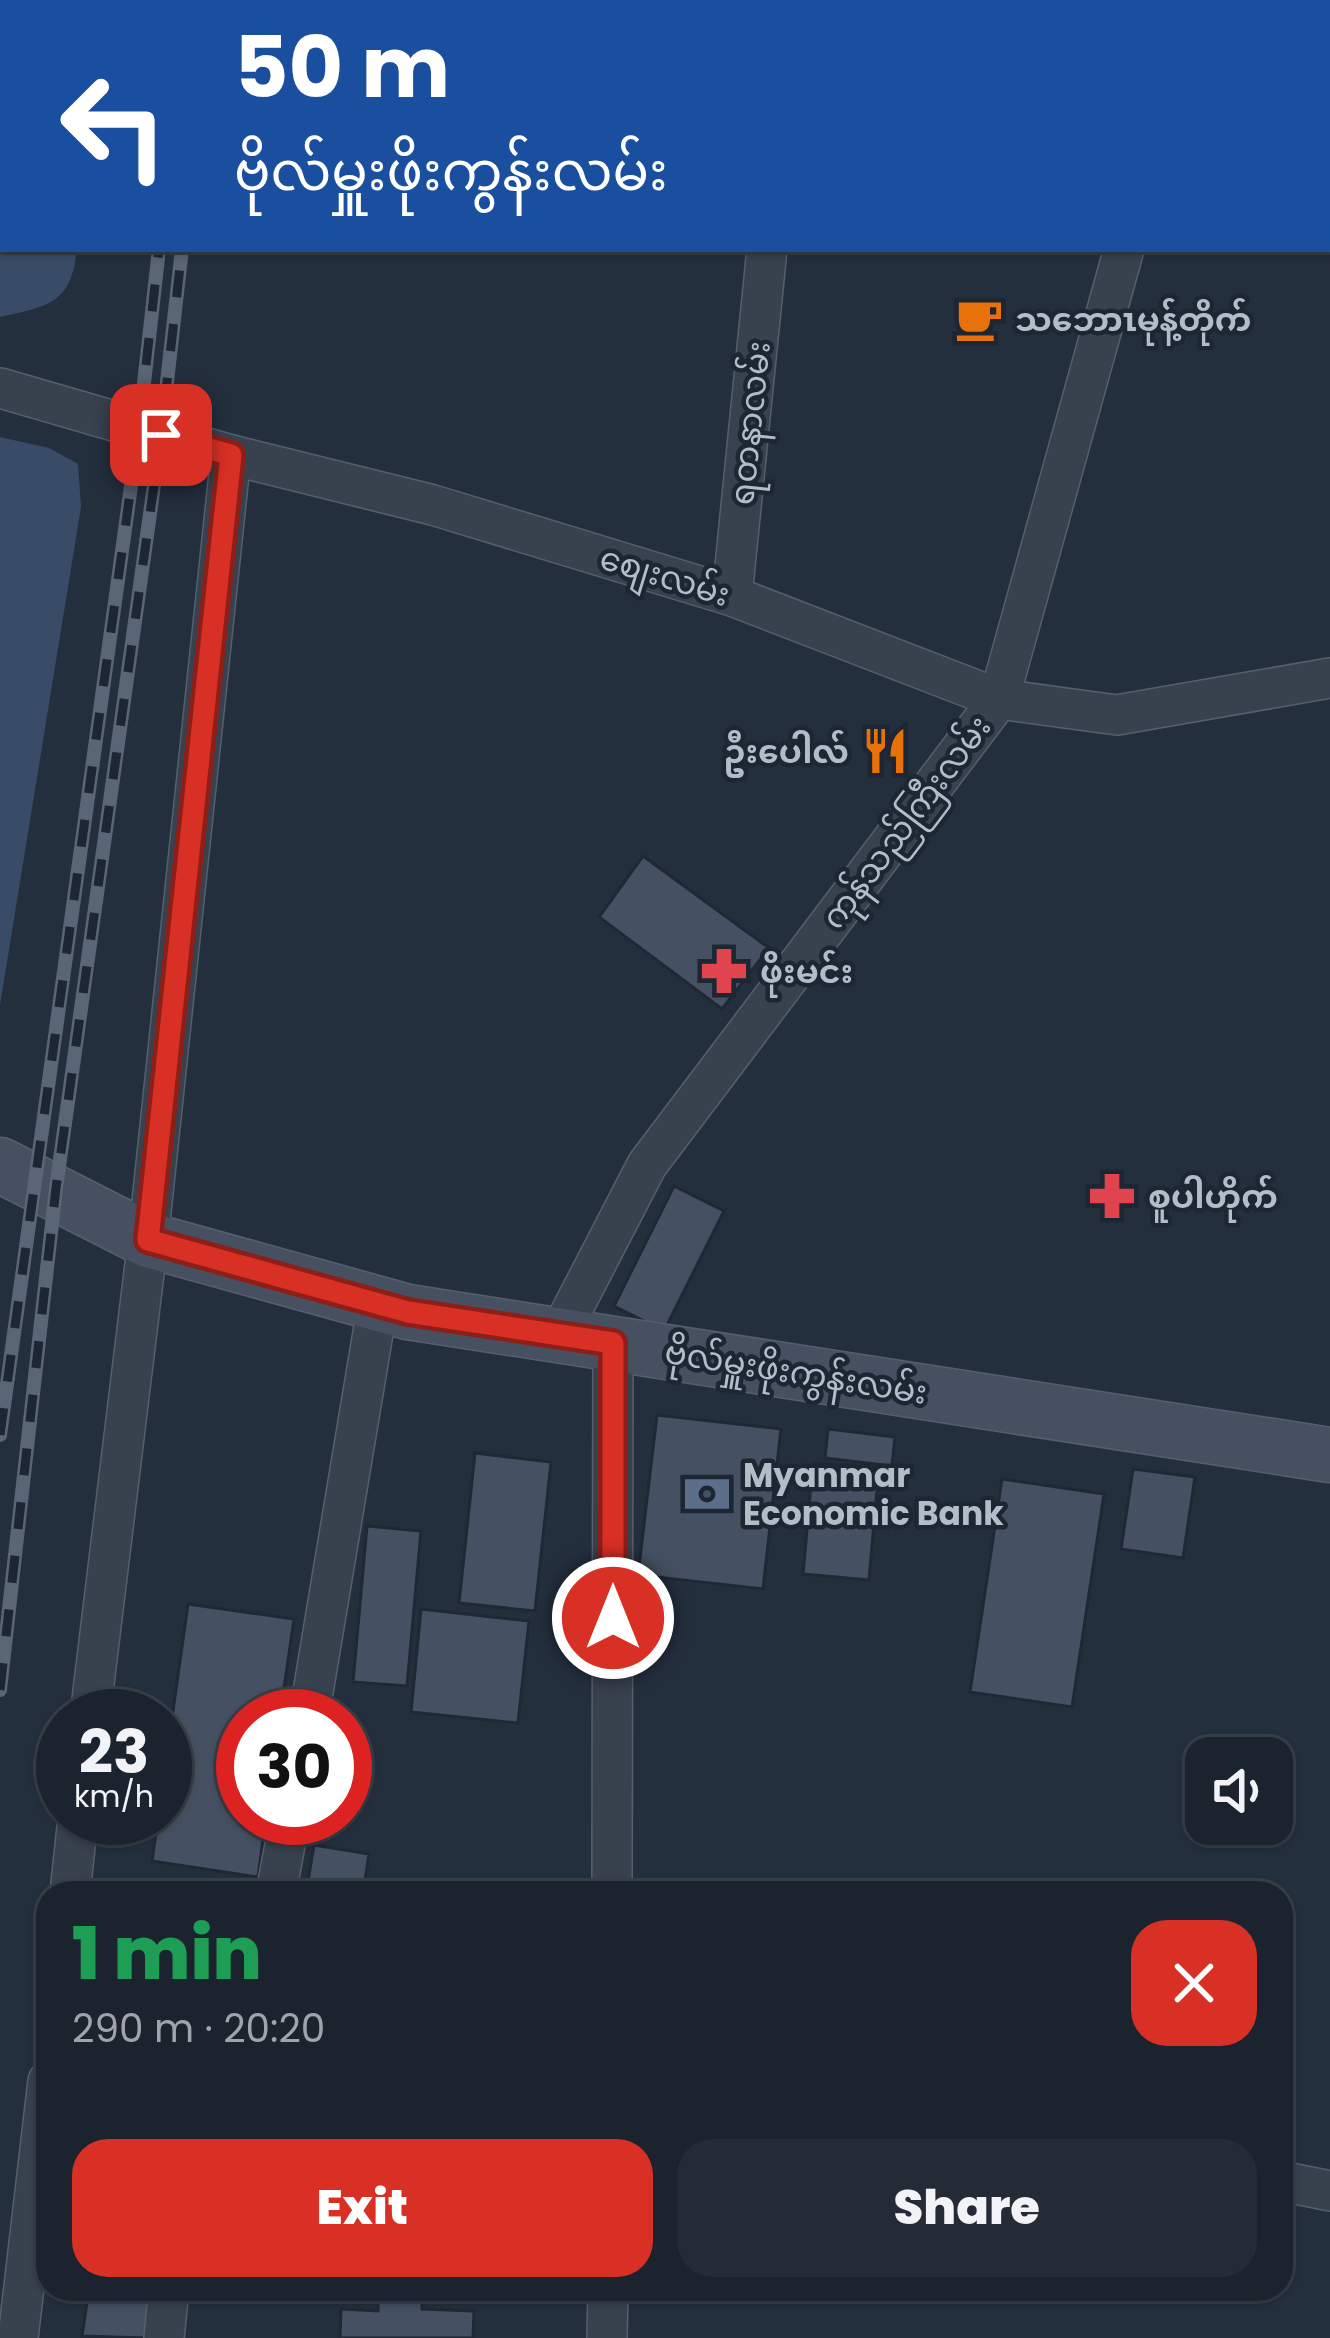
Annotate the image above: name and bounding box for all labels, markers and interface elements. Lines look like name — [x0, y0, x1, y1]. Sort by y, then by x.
text: 50 m — [234, 9, 450, 126]
icon: left — [36, 48, 192, 204]
text: ဗိုလ်မှူးဖိုးကွန်းလမ်း — [234, 133, 668, 209]
cafe icon: သဘောၤမုန့်တိုက် — [954, 294, 1004, 344]
place label: သဘောၤမုန့်တိုက် — [1015, 296, 1251, 346]
street label: ရတနာလမ်း — [718, 339, 785, 508]
pin — [110, 384, 212, 486]
icon: arrive — [128, 402, 194, 468]
street label: စျေးလမ်း — [593, 534, 736, 621]
street label: ကုန်သည်ကြီးလမ်း — [810, 705, 1004, 940]
restaurant icon: ဦးပေါလ် — [860, 726, 910, 776]
place label: ဦးပေါလ် — [724, 728, 849, 778]
pharmacy icon: ဖိုးမင်း — [699, 946, 749, 996]
place label: ဖိုးမင်း — [760, 948, 853, 998]
pharmacy icon: စူပါဟိုက် — [1087, 1171, 1137, 1221]
place label: စူပါဟိုက် — [1148, 1173, 1278, 1223]
street label: ဗိုလ်မှူးဖိုးကွန်းလမ်း — [661, 1328, 931, 1419]
place label: Myanmar Economic Bank — [743, 1452, 1004, 1537]
bank icon: Myanmar Economic Bank — [682, 1469, 732, 1519]
position arrow — [550, 1555, 676, 1681]
speed limit sign: 30 — [216, 1689, 372, 1845]
text: 23 — [79, 1710, 149, 1794]
map controls — [1185, 1737, 1293, 1845]
button: sound — [1185, 1737, 1293, 1845]
text: km/h — [74, 1775, 154, 1818]
text: 1 min — [72, 1903, 262, 2004]
button: close — [1131, 1920, 1257, 2046]
text: 290 m · 20:20 — [72, 2001, 325, 2056]
button: Exit — [72, 2139, 653, 2277]
button: Share — [677, 2139, 1257, 2277]

